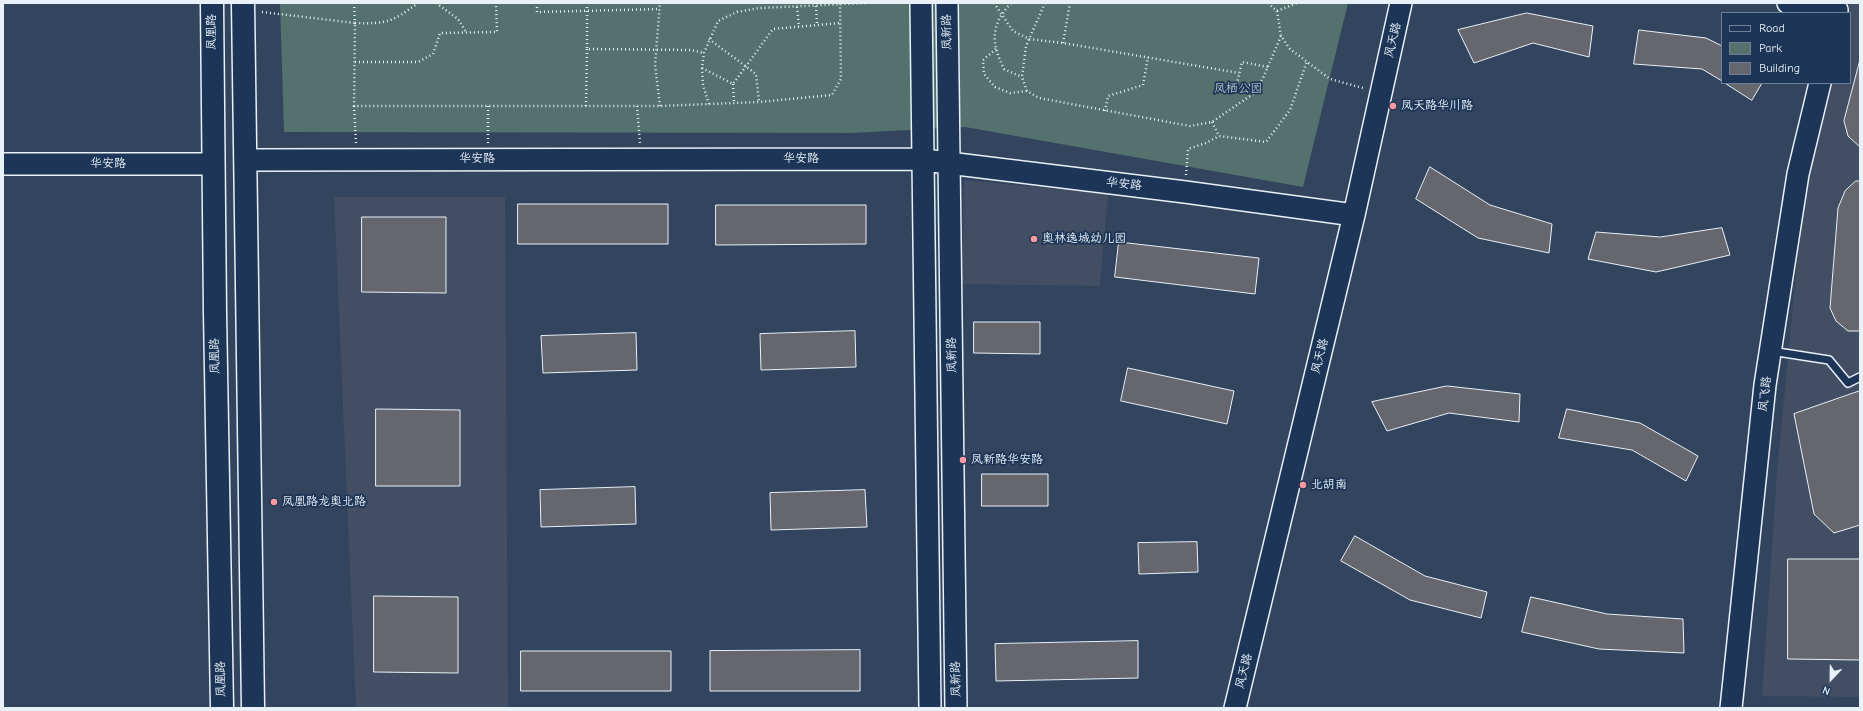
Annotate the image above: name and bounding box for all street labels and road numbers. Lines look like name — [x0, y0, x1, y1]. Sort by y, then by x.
street label: 凤凰路 — [205, 14, 219, 50]
street label: 凤新路 — [939, 14, 955, 50]
street label: 风天路 — [1382, 21, 1404, 59]
street label: 华安路 — [459, 152, 495, 166]
street label: 华安路 — [783, 152, 819, 166]
street label: 华安路 — [90, 157, 126, 171]
street label: 华安路 — [1105, 175, 1143, 193]
street label: 凤新路 — [944, 337, 960, 373]
street label: 风天路 — [1309, 337, 1331, 375]
street label: 凤凰路 — [207, 338, 223, 374]
street label: 凤飞路 — [1756, 375, 1774, 413]
street label: 风天路 — [1233, 652, 1255, 690]
street label: 凤凰路 — [213, 661, 229, 697]
street label: 凤新路 — [948, 661, 964, 697]

